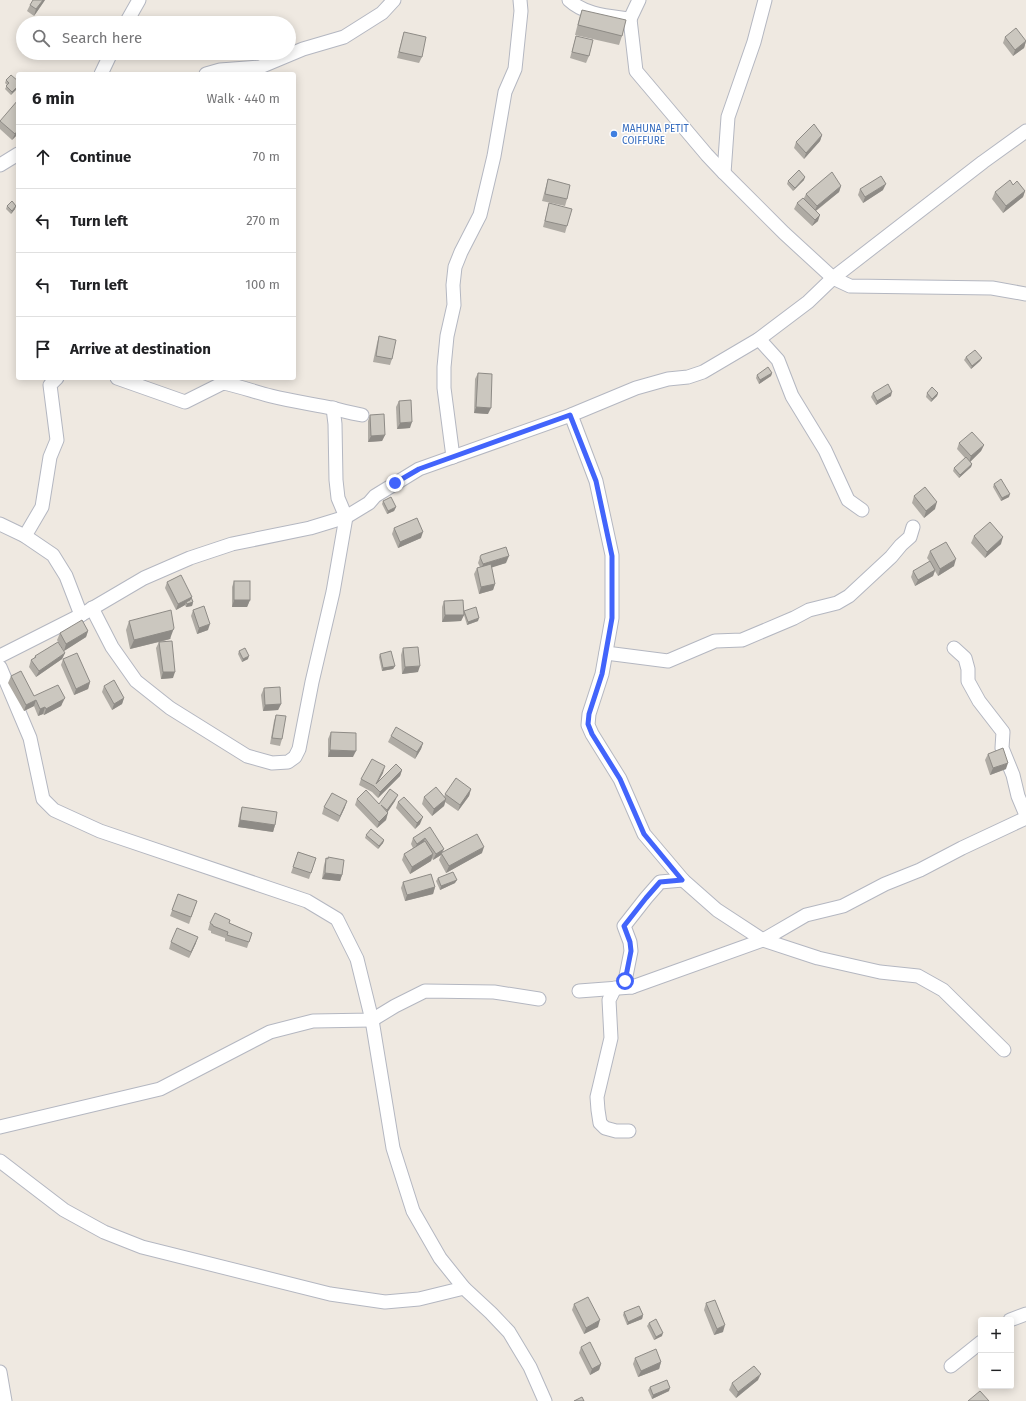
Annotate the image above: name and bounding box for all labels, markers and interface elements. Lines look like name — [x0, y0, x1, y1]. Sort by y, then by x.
search box — [16, 16, 296, 60]
icon: search — [30, 27, 52, 49]
text: Search here — [62, 29, 142, 47]
text: 6 min — [32, 88, 75, 109]
text: Walk · 440 m — [207, 91, 280, 106]
place label: MAHUNA PETIT COIFFURE — [622, 123, 689, 147]
marker: MAHUNA PETIT COIFFURE — [609, 129, 619, 139]
icon: ahead — [32, 146, 54, 168]
text: Continue — [70, 148, 131, 166]
text: 70 m — [253, 149, 280, 164]
icon: left — [32, 210, 54, 232]
text: Turn left — [70, 212, 128, 230]
text: 270 m — [246, 213, 280, 228]
icon: left — [32, 274, 54, 296]
text: Turn left — [70, 276, 128, 294]
text: 100 m — [245, 277, 280, 292]
icon: arrive — [32, 338, 54, 360]
text: Arrive at destination — [70, 340, 211, 358]
route end — [386, 474, 404, 492]
route start — [616, 972, 634, 990]
map controls — [978, 1317, 1014, 1389]
button: + — [978, 1317, 1014, 1353]
button: − — [978, 1353, 1014, 1389]

